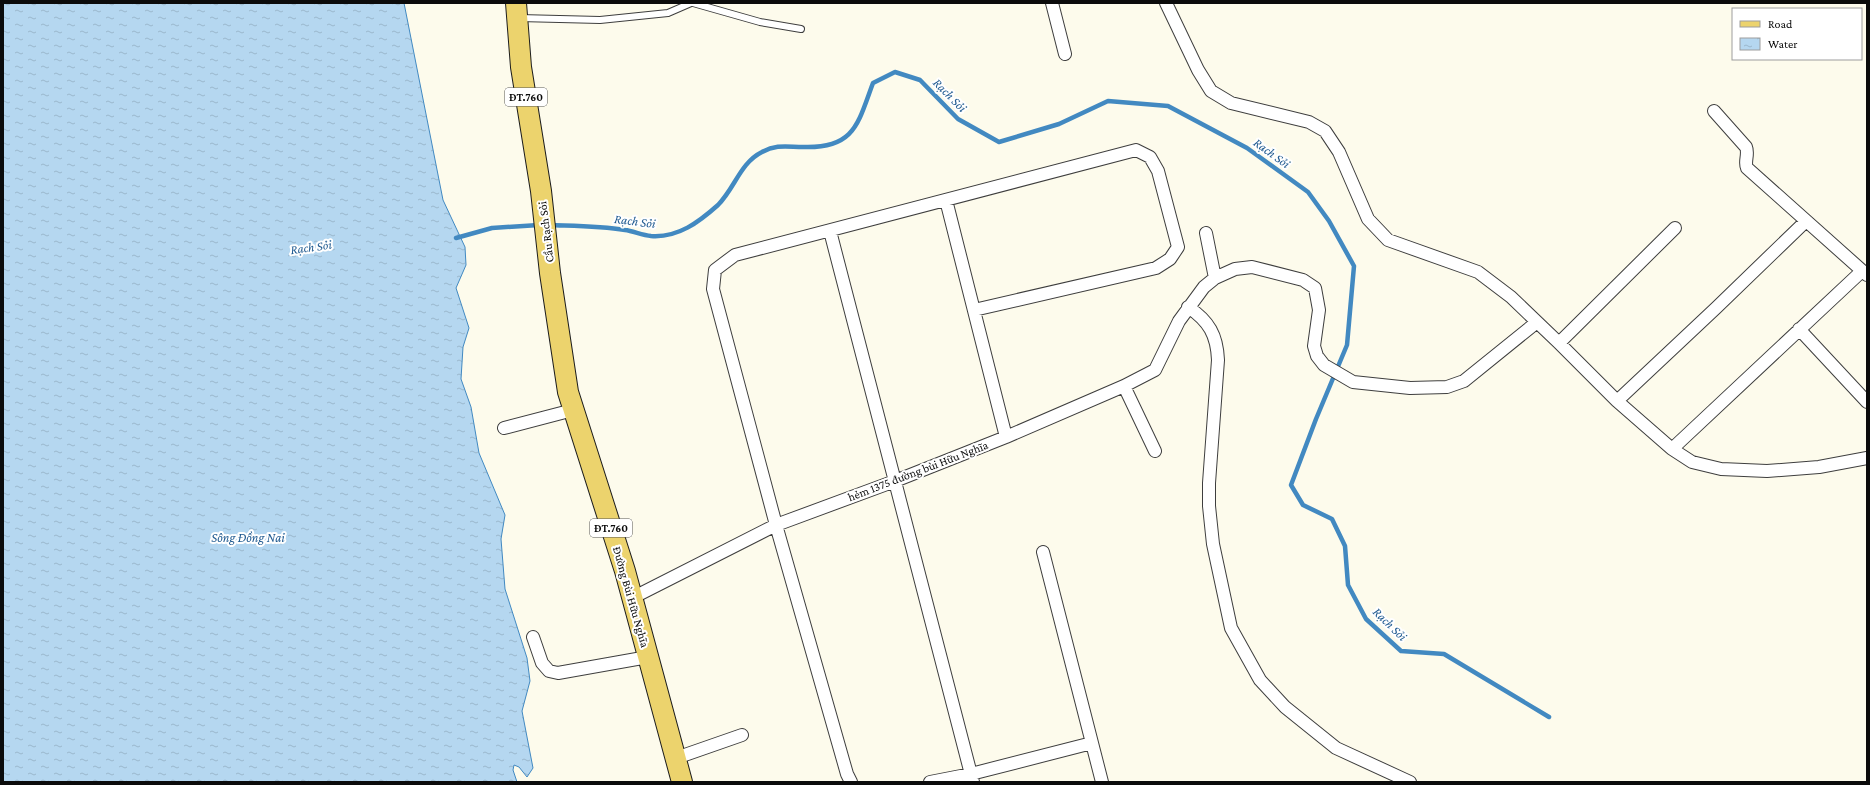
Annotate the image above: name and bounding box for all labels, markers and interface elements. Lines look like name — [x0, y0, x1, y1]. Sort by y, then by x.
legend — [1732, 8, 1862, 60]
text: Road — [1768, 17, 1793, 31]
text: Water — [1768, 37, 1798, 51]
water label: Rạch Sỏi — [930, 75, 970, 115]
road number: ĐT.760 — [505, 88, 547, 106]
water label: Rạch Sỏi — [1251, 135, 1294, 172]
street label: Cầu Rạch Sỏi — [535, 201, 557, 263]
water label: Rạch Sỏi — [613, 211, 657, 231]
water label: Rạch Sỏi — [289, 237, 333, 257]
street label: hẻm 1375 đường bùi Hữu Nghĩa — [846, 438, 991, 504]
road number: ĐT.760 — [590, 519, 632, 537]
water label: Sông Đồng Nai — [211, 530, 285, 545]
street label: Đường Bùi Hữu Nghĩa — [610, 545, 652, 650]
water label: Rạch Sỏi — [1370, 604, 1410, 644]

